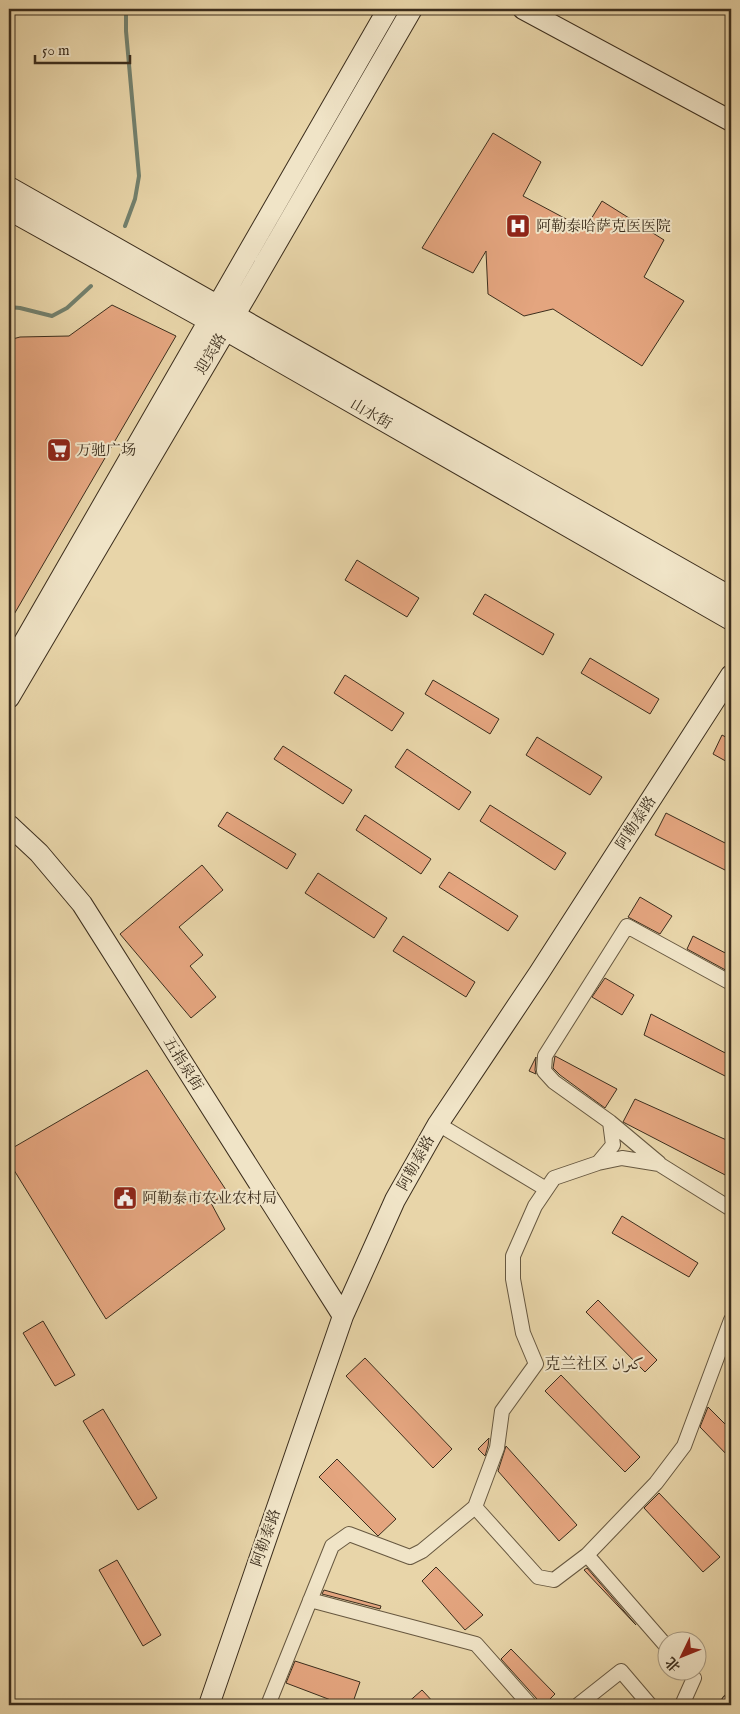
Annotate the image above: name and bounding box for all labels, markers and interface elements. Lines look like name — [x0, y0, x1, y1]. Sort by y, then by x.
scale bar — [35, 32, 130, 64]
text: 50 m — [42, 41, 70, 60]
hospital icon: 阿勒泰哈萨克医医院 — [505, 213, 531, 239]
place label: 阿勒泰哈萨克医医院 — [536, 217, 671, 236]
street label: 迎宾路 — [191, 330, 231, 378]
street label: 山水街 — [347, 395, 395, 433]
supermarket icon: 万驰广场 — [46, 437, 72, 463]
place label: 万驰广场 — [76, 441, 136, 460]
street label: 阿勒泰路 — [612, 793, 660, 853]
street label: 五指泉街 — [159, 1034, 207, 1094]
street label: 阿勒泰路 — [393, 1132, 439, 1194]
public building icon: 阿勒泰市农业农村局 — [112, 1185, 138, 1211]
place label: 阿勒泰市农业农村局 — [142, 1189, 277, 1208]
district label: 克兰社区 كىران — [544, 1355, 644, 1375]
street label: 阿勒泰路 — [247, 1507, 285, 1569]
north arrow — [658, 1632, 708, 1682]
text: 北 — [662, 1653, 685, 1675]

